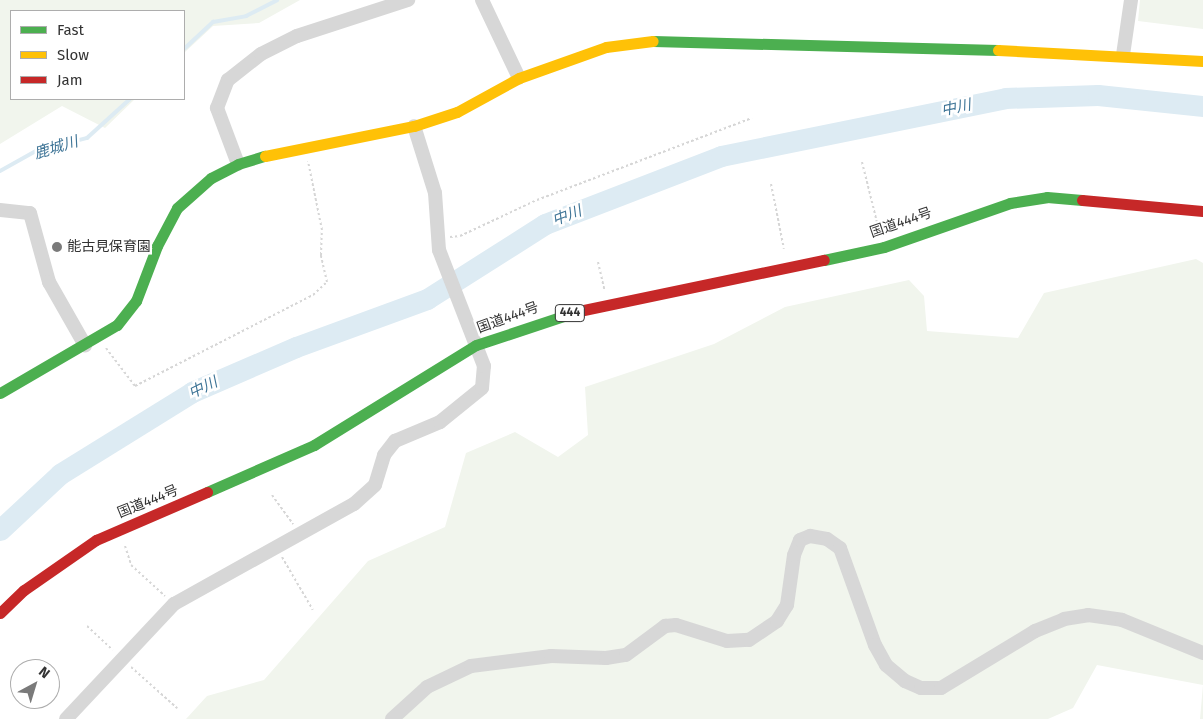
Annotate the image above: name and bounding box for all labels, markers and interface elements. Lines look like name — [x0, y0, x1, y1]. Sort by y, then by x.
legend — [10, 10, 185, 100]
text: Fast — [57, 21, 84, 39]
text: Slow — [57, 46, 89, 64]
text: Jam — [57, 71, 83, 89]
water label: 中川 — [939, 96, 973, 120]
water label: 鹿城川 — [32, 133, 80, 163]
water label: 中川 — [550, 202, 584, 230]
street label: 国道444号 — [868, 205, 934, 241]
place label: 能古見保育園 — [67, 239, 151, 255]
marker: 能古見保育園 — [51, 241, 63, 253]
street label: 国道444号 — [475, 299, 541, 337]
road number: 444 — [554, 304, 586, 322]
water label: 中川 — [186, 373, 220, 403]
street label: 国道444号 — [115, 482, 181, 522]
north arrow — [10, 659, 60, 709]
text: N — [35, 663, 53, 682]

